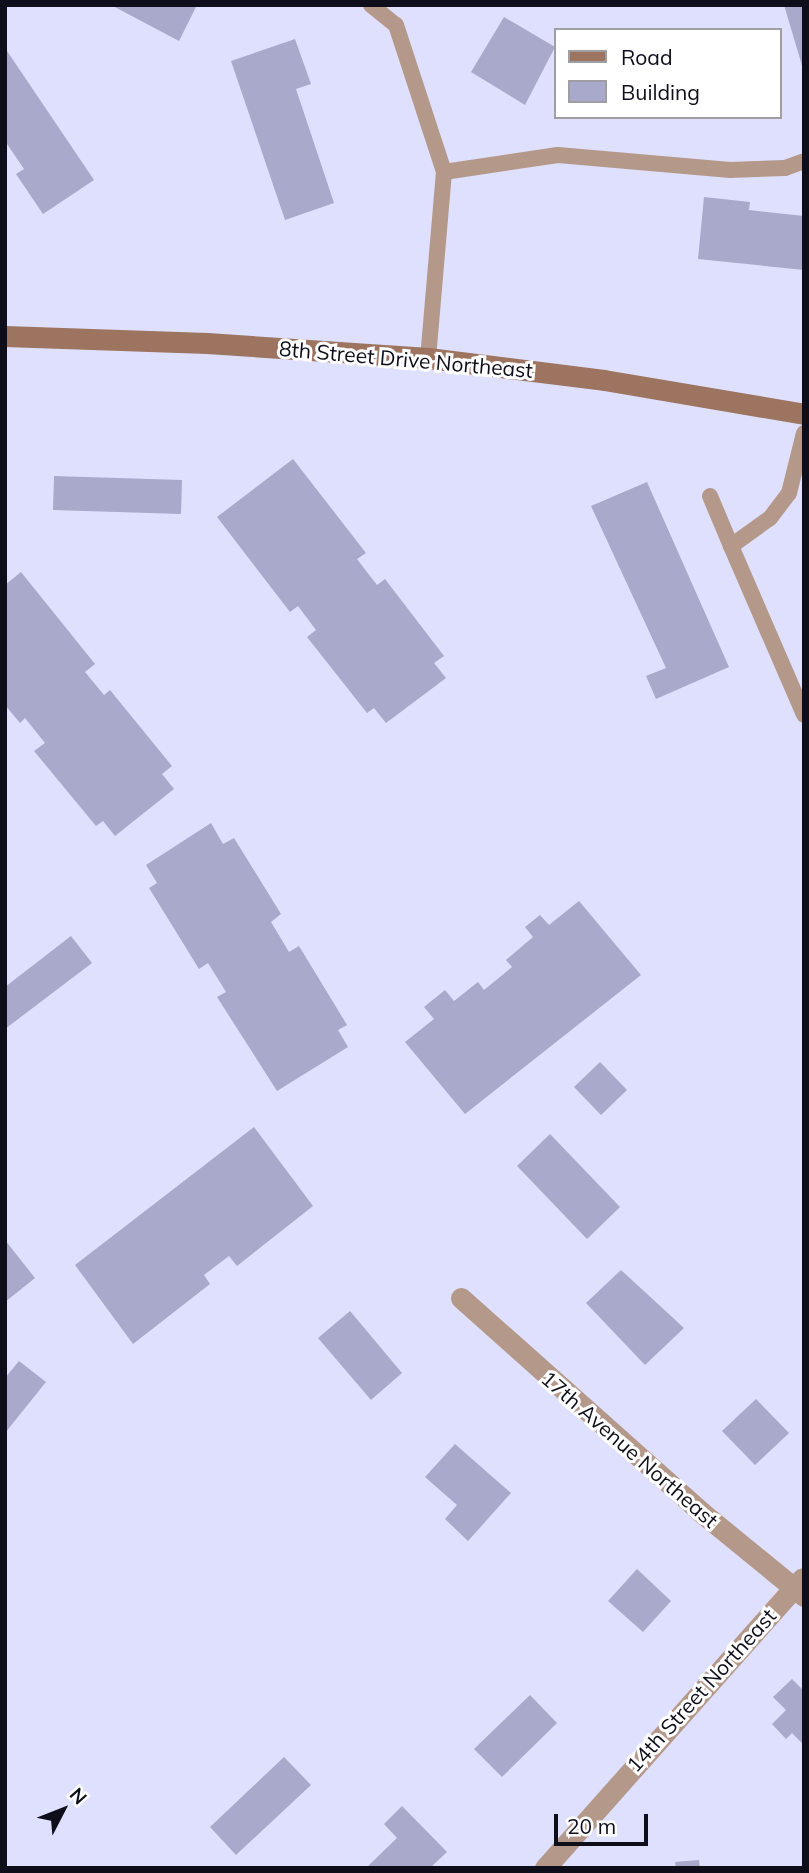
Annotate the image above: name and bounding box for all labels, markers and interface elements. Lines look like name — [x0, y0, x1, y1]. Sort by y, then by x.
legend — [554, 28, 781, 119]
text: Road — [621, 44, 672, 70]
text: Building — [621, 79, 700, 105]
street label: 8th Street Drive Northeast — [278, 335, 534, 383]
street label: 17th Avenue Northeast — [536, 1365, 724, 1533]
street label: 14th Street Northeast — [621, 1603, 781, 1777]
north arrow — [28, 1775, 98, 1845]
text: N — [65, 1783, 92, 1809]
scale bar — [557, 1800, 652, 1844]
text: 20 m — [567, 1813, 616, 1839]

